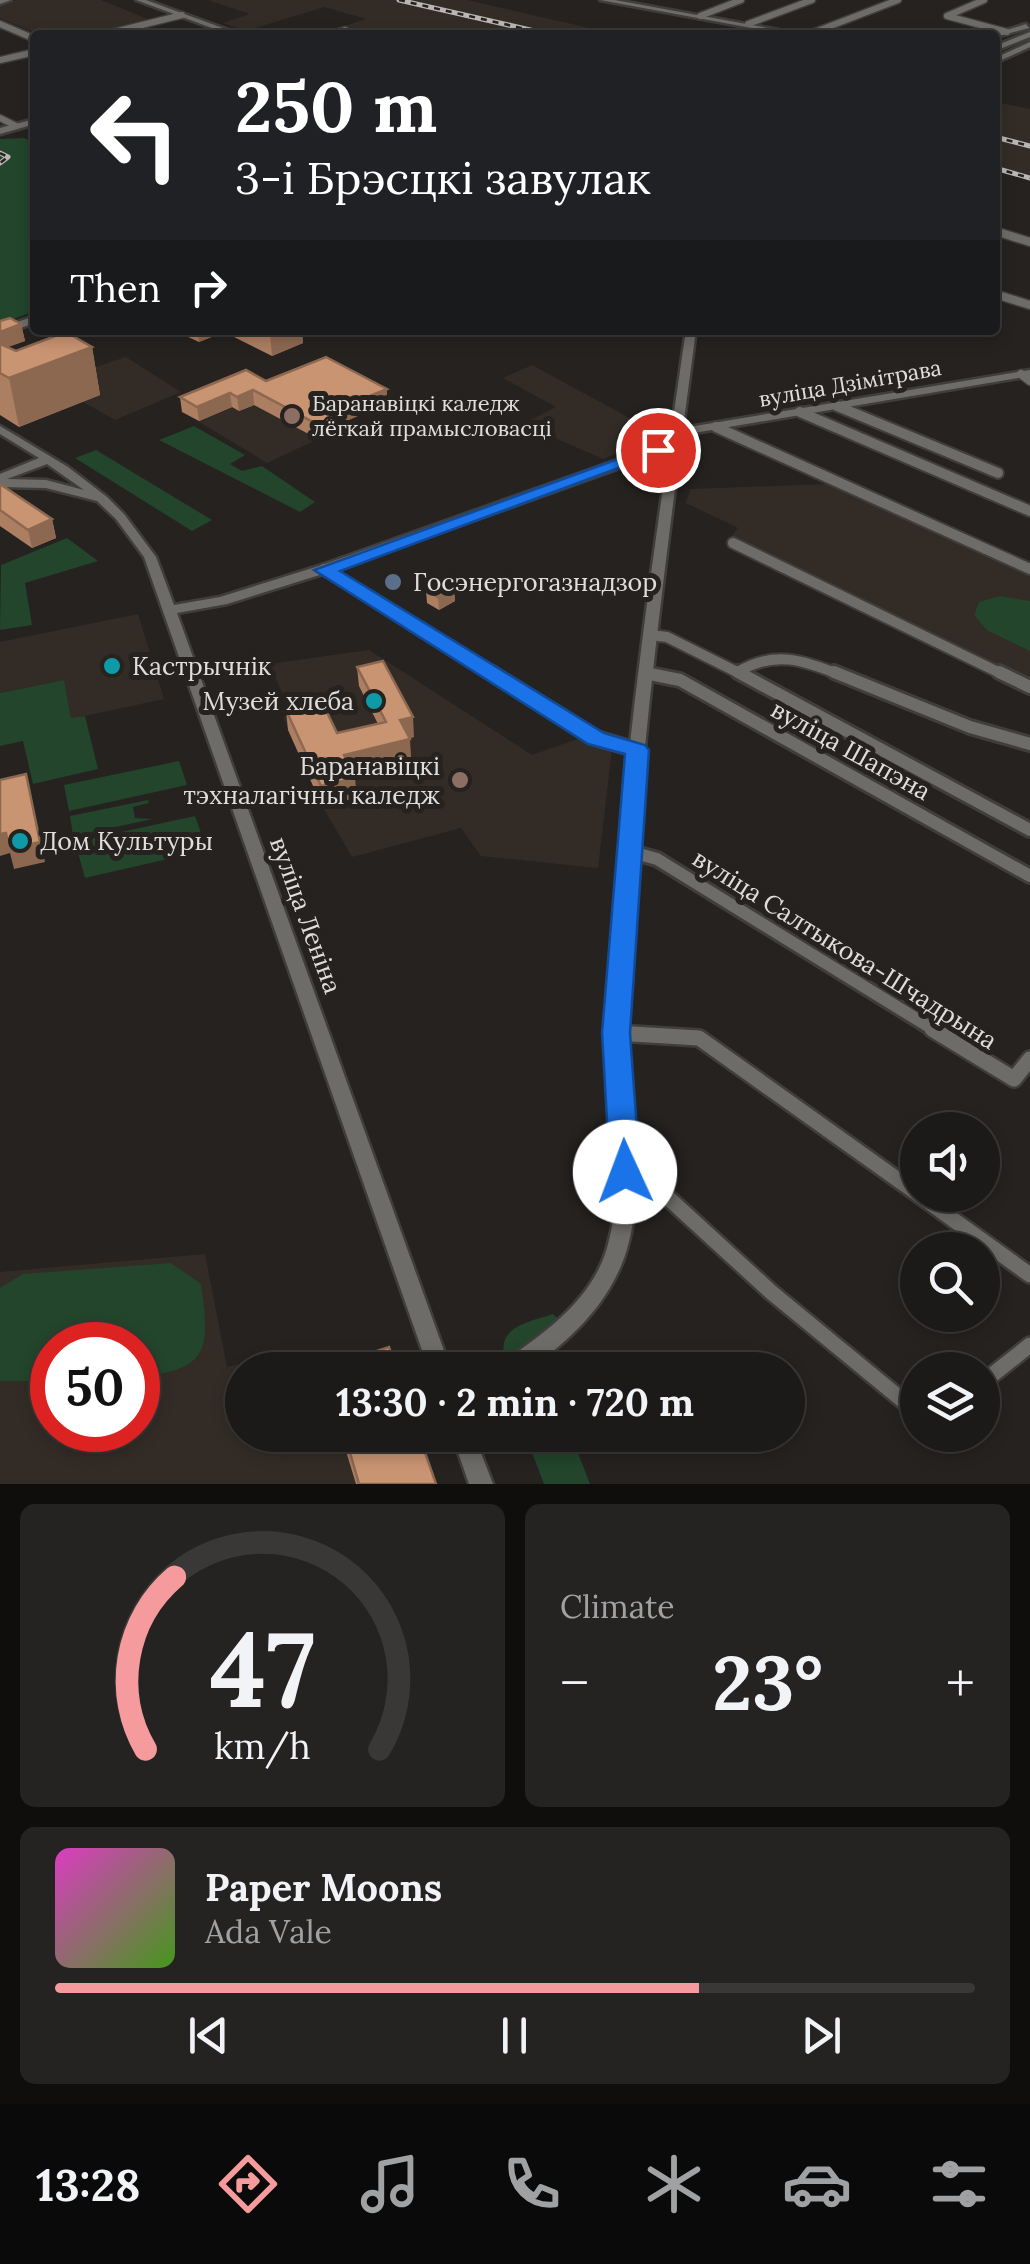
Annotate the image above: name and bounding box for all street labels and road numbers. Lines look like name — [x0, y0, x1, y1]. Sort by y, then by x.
street label: вуліца Дзімітрава — [756, 353, 944, 413]
street label: вуліца Шапэна — [765, 693, 937, 807]
street label: вуліца Леніна — [263, 832, 349, 998]
street label: вуліца Салтыкова-Шчадрына — [687, 842, 1003, 1056]

